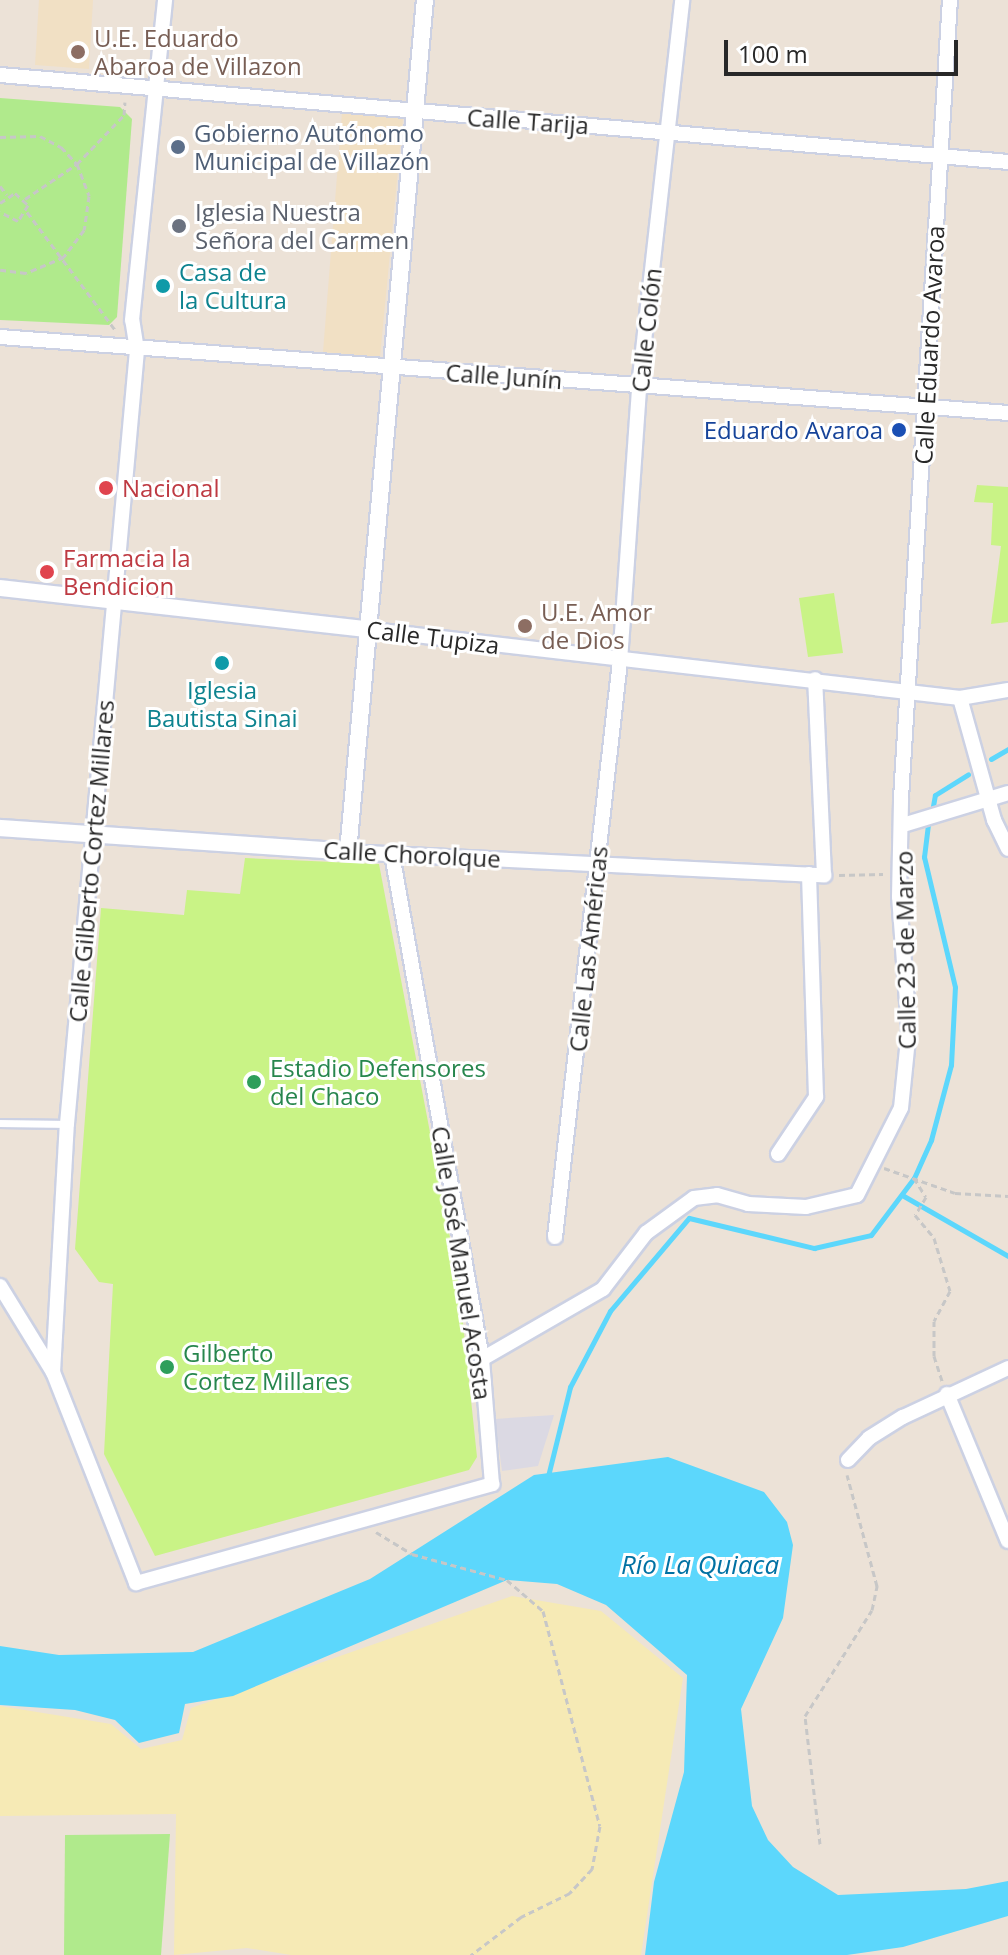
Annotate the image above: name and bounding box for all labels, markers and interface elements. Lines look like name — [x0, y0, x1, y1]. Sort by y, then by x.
place label: U.E. Eduardo Abaroa de Villazon — [94, 24, 302, 80]
scale bar — [728, 24, 962, 74]
text: 100 m — [738, 37, 808, 70]
marker: U.E. Eduardo Abaroa de Villazon — [69, 43, 87, 61]
street label: Calle Tarija — [466, 102, 590, 140]
place label: Gobierno Autónomo Municipal de Villazón — [194, 119, 430, 175]
marker: Gobierno Autónomo Municipal de Villazón — [169, 138, 187, 156]
place label: Iglesia Nuestra Señora del Carmen — [195, 198, 409, 254]
marker: Iglesia Nuestra Señora del Carmen — [170, 217, 188, 235]
street label: Calle Eduardo Avaroa — [908, 225, 950, 465]
place label: Casa de la Cultura — [179, 258, 287, 314]
street label: Calle Colón — [625, 266, 667, 394]
marker: Casa de la Cultura — [154, 277, 172, 295]
street label: Calle Junín — [445, 358, 563, 394]
place label: Eduardo Avaroa — [704, 416, 883, 444]
marker: Eduardo Avaroa — [890, 421, 908, 439]
place label: Nacional — [122, 474, 220, 502]
marker: Nacional — [97, 479, 115, 497]
place label: Farmacia la Bendicion — [63, 544, 191, 600]
marker: Farmacia la Bendicion — [38, 563, 56, 581]
place label: U.E. Amor de Dios — [541, 598, 652, 654]
street label: Calle Tupiza — [365, 615, 501, 659]
marker: U.E. Amor de Dios — [516, 617, 534, 635]
marker: Iglesia Bautista Sinai — [213, 654, 231, 672]
place label: Iglesia Bautista Sinai — [146, 676, 298, 732]
street label: Calle Gilberto Cortez Millares — [63, 698, 119, 1024]
street label: Calle Chorolque — [322, 835, 502, 873]
street label: Calle Las Américas — [563, 845, 613, 1053]
street label: Calle 23 de Marzo — [889, 850, 921, 1050]
place label: Estadio Defensores del Chaco — [270, 1054, 486, 1110]
marker: Estadio Defensores del Chaco — [245, 1073, 263, 1091]
street label: Calle José Manuel Acosta — [426, 1124, 498, 1402]
place label: Gilberto Cortez Millares — [183, 1339, 350, 1395]
marker: Gilberto Cortez Millares — [158, 1358, 176, 1376]
water label: Río La Quiaca — [621, 1549, 779, 1581]

